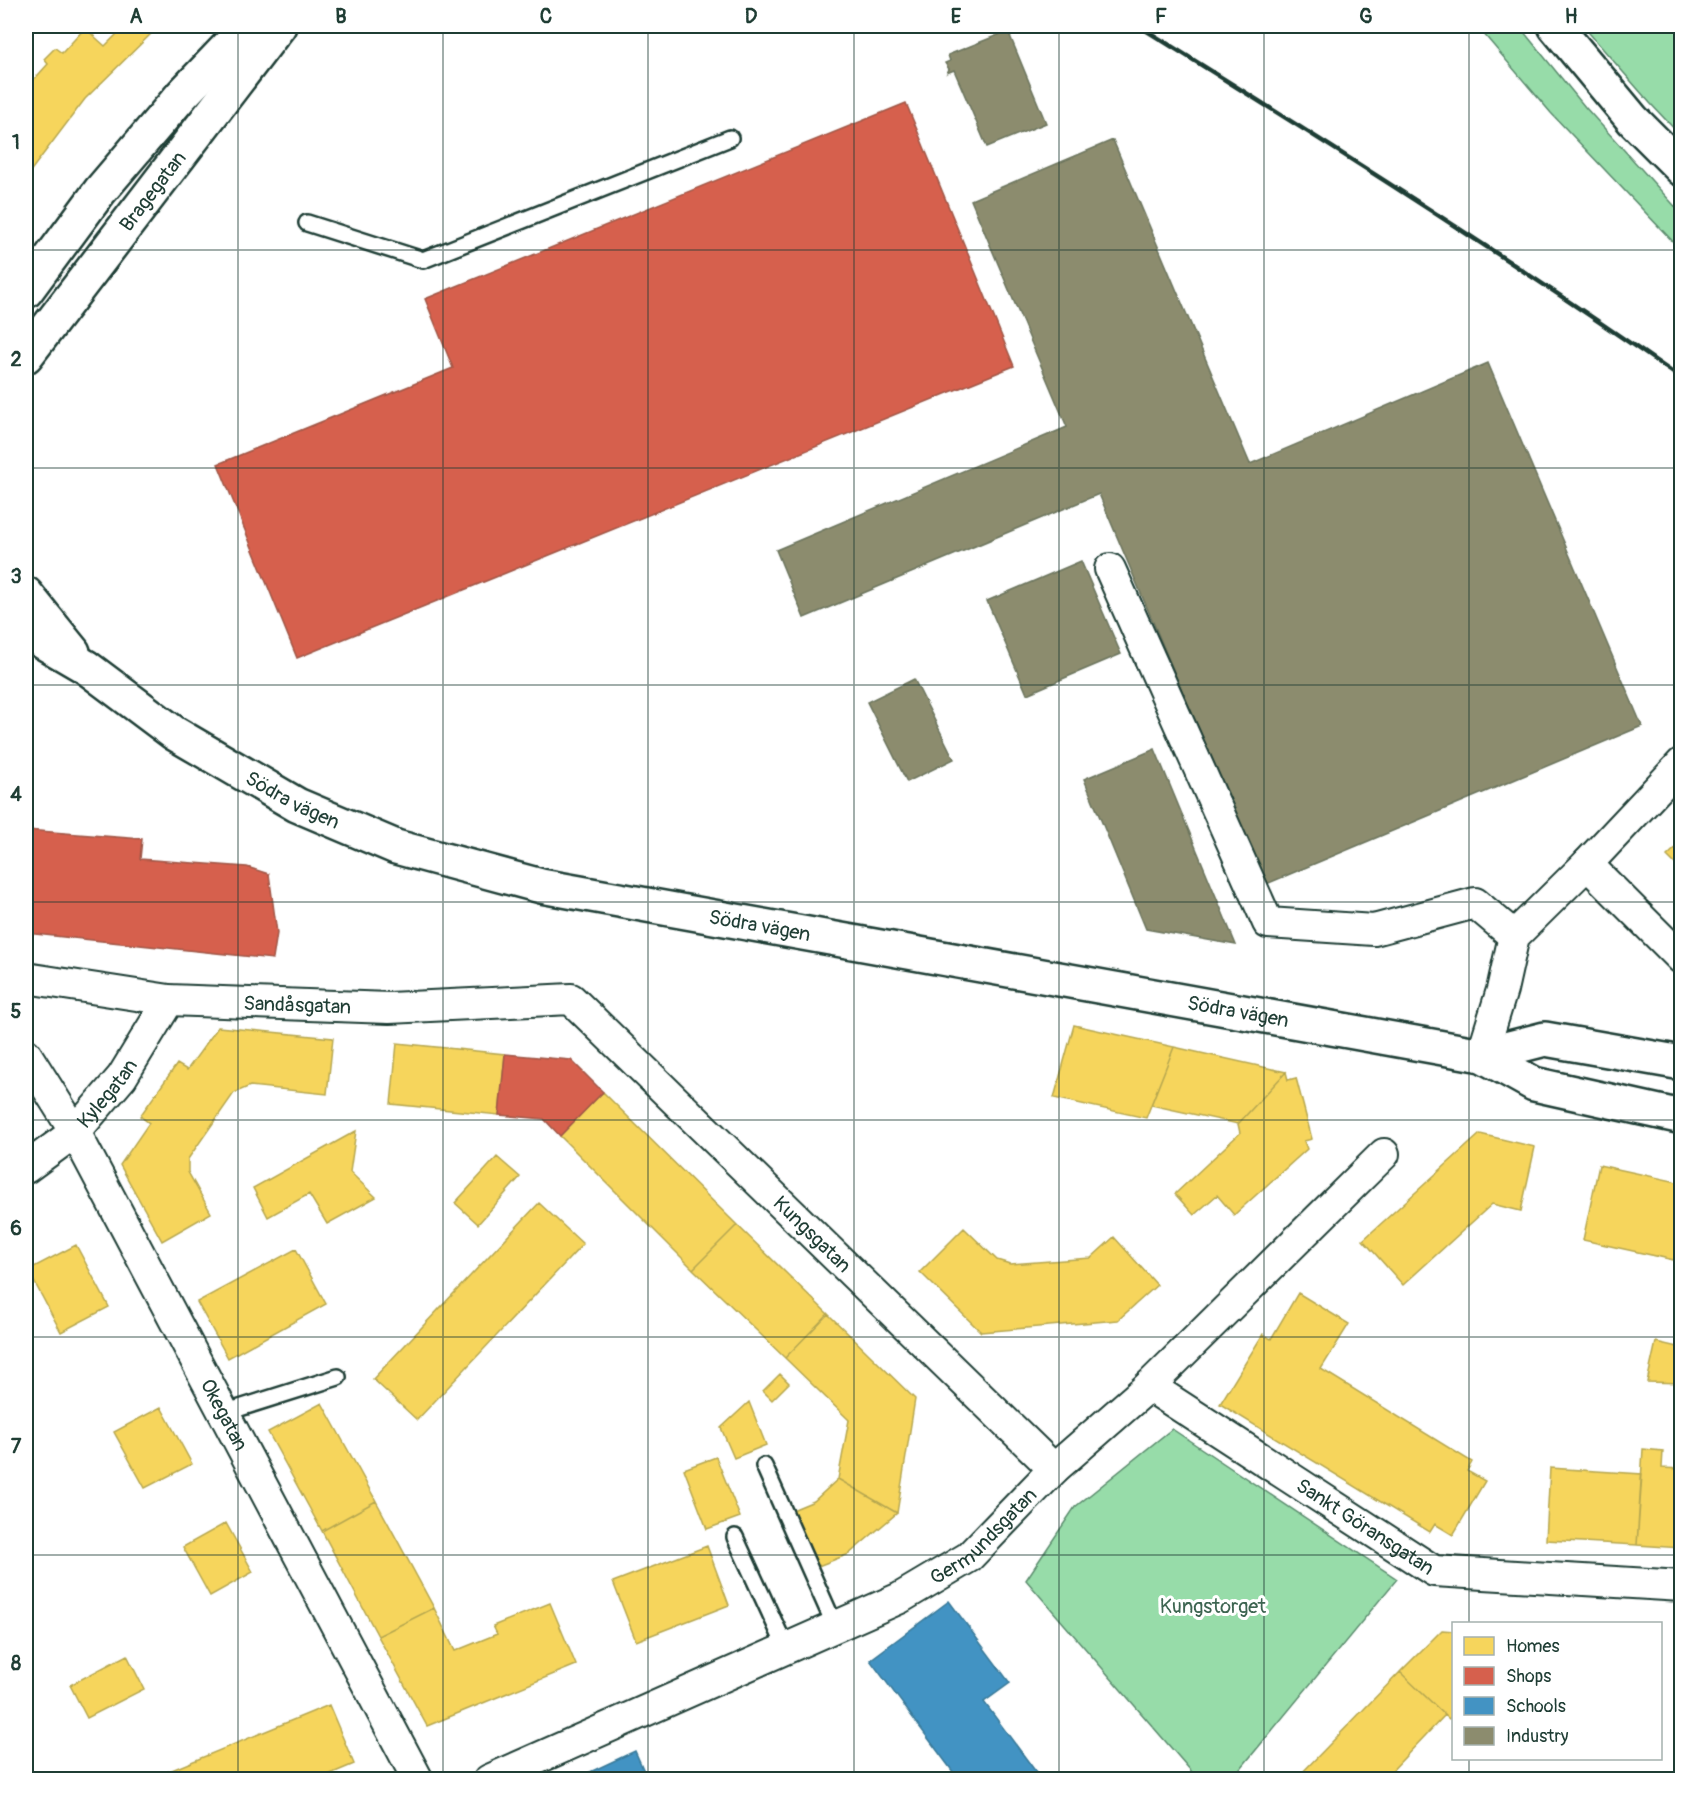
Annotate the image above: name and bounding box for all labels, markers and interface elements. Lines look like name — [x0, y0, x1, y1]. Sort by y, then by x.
text: A — [130, 4, 143, 29]
text: B — [335, 4, 347, 29]
text: C — [540, 4, 552, 29]
text: D — [745, 4, 758, 29]
text: E — [951, 4, 962, 29]
text: F — [1155, 4, 1167, 29]
text: G — [1359, 4, 1373, 29]
text: H — [1565, 4, 1578, 29]
text: 1 — [12, 130, 20, 155]
street label: Bragegatan — [114, 146, 191, 236]
text: 2 — [10, 347, 22, 372]
text: 3 — [10, 564, 22, 589]
street label: Södra vägen — [241, 765, 344, 834]
text: 4 — [10, 782, 22, 807]
street label: Södra vägen — [707, 904, 813, 947]
street label: Sandåsgatan — [243, 990, 351, 1019]
street label: Södra vägen — [1185, 990, 1291, 1033]
text: 5 — [11, 999, 22, 1024]
street label: Kylegatan — [71, 1054, 143, 1133]
street label: Kungsgatan — [768, 1190, 857, 1278]
text: 6 — [10, 1216, 22, 1241]
street label: Okegatan — [195, 1375, 254, 1455]
text: 7 — [11, 1434, 22, 1459]
street label: Sankt Göransgatan — [1292, 1473, 1439, 1580]
street label: Germundsgatan — [925, 1482, 1042, 1590]
park label: Kungstorget — [1160, 1594, 1267, 1619]
legend — [1452, 1622, 1662, 1760]
text: Homes — [1506, 1635, 1559, 1658]
text: 8 — [11, 1651, 21, 1676]
text: Shops — [1506, 1665, 1551, 1688]
text: Schools — [1506, 1695, 1566, 1718]
text: Industry — [1506, 1725, 1569, 1748]

